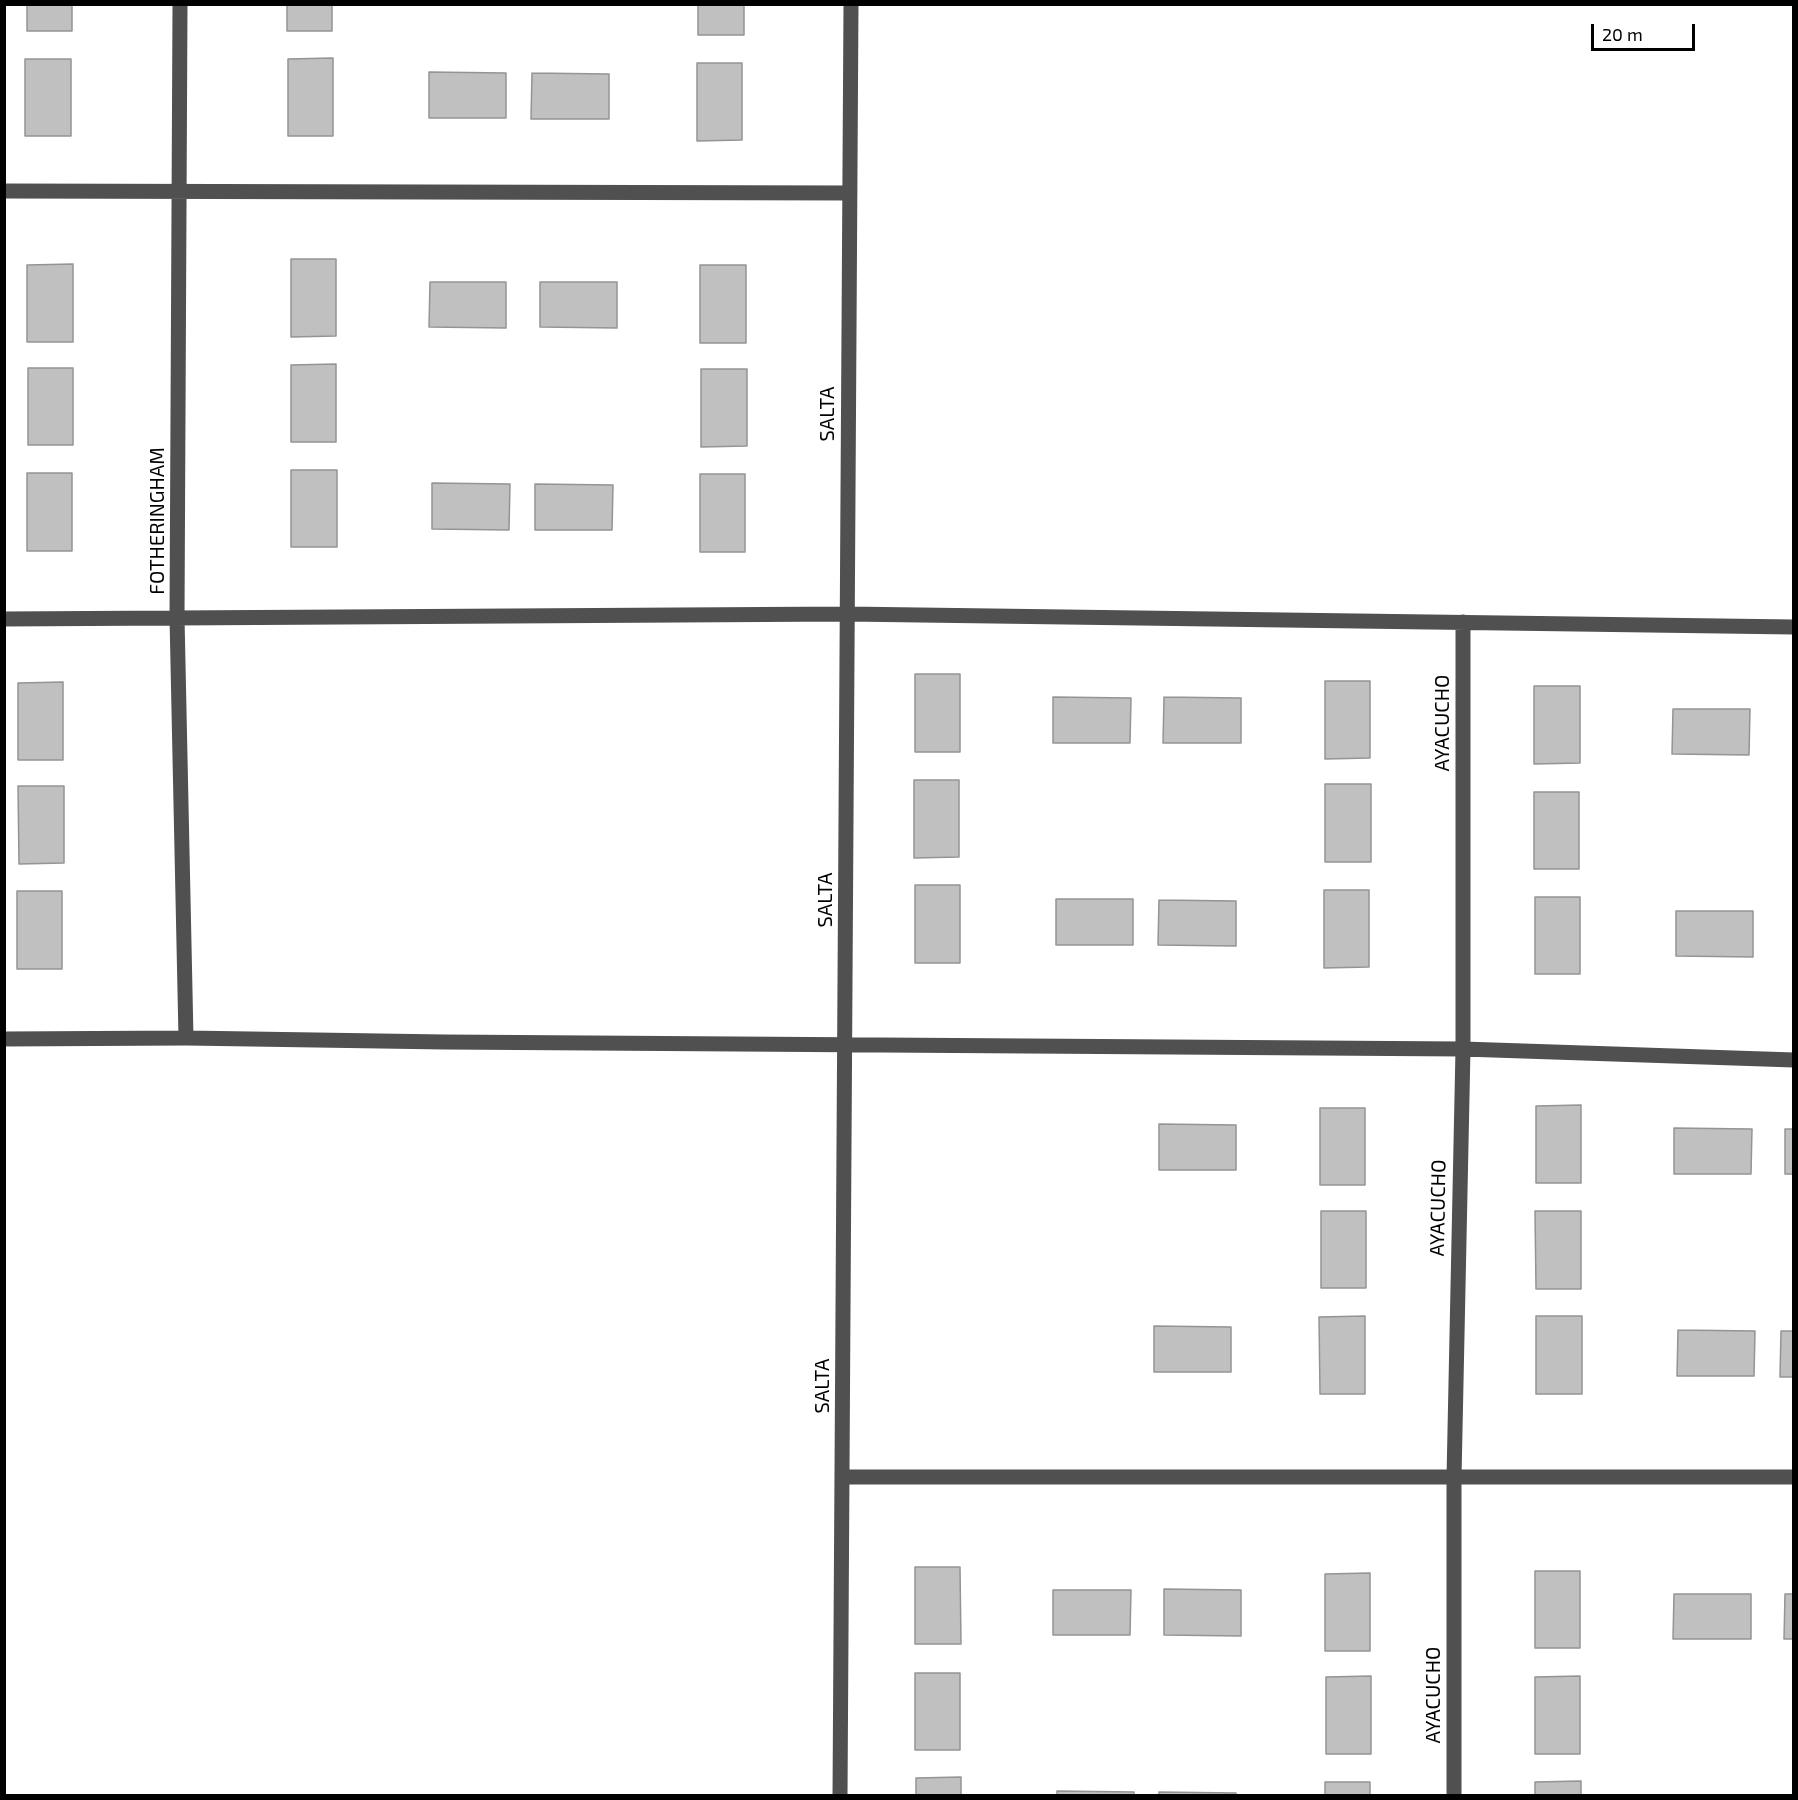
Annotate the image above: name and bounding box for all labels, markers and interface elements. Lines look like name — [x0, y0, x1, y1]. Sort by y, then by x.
scale bar — [1594, 12, 1698, 50]
text: 20 m — [1602, 23, 1643, 45]
street label: SALTA — [815, 387, 839, 441]
street label: FOTHERINGHAM — [145, 447, 169, 595]
street label: AYACUCHO — [1430, 675, 1454, 771]
street label: SALTA — [813, 873, 837, 927]
street label: AYACUCHO — [1425, 1159, 1451, 1257]
street label: SALTA — [810, 1359, 834, 1413]
street label: AYACUCHO — [1421, 1647, 1445, 1743]

